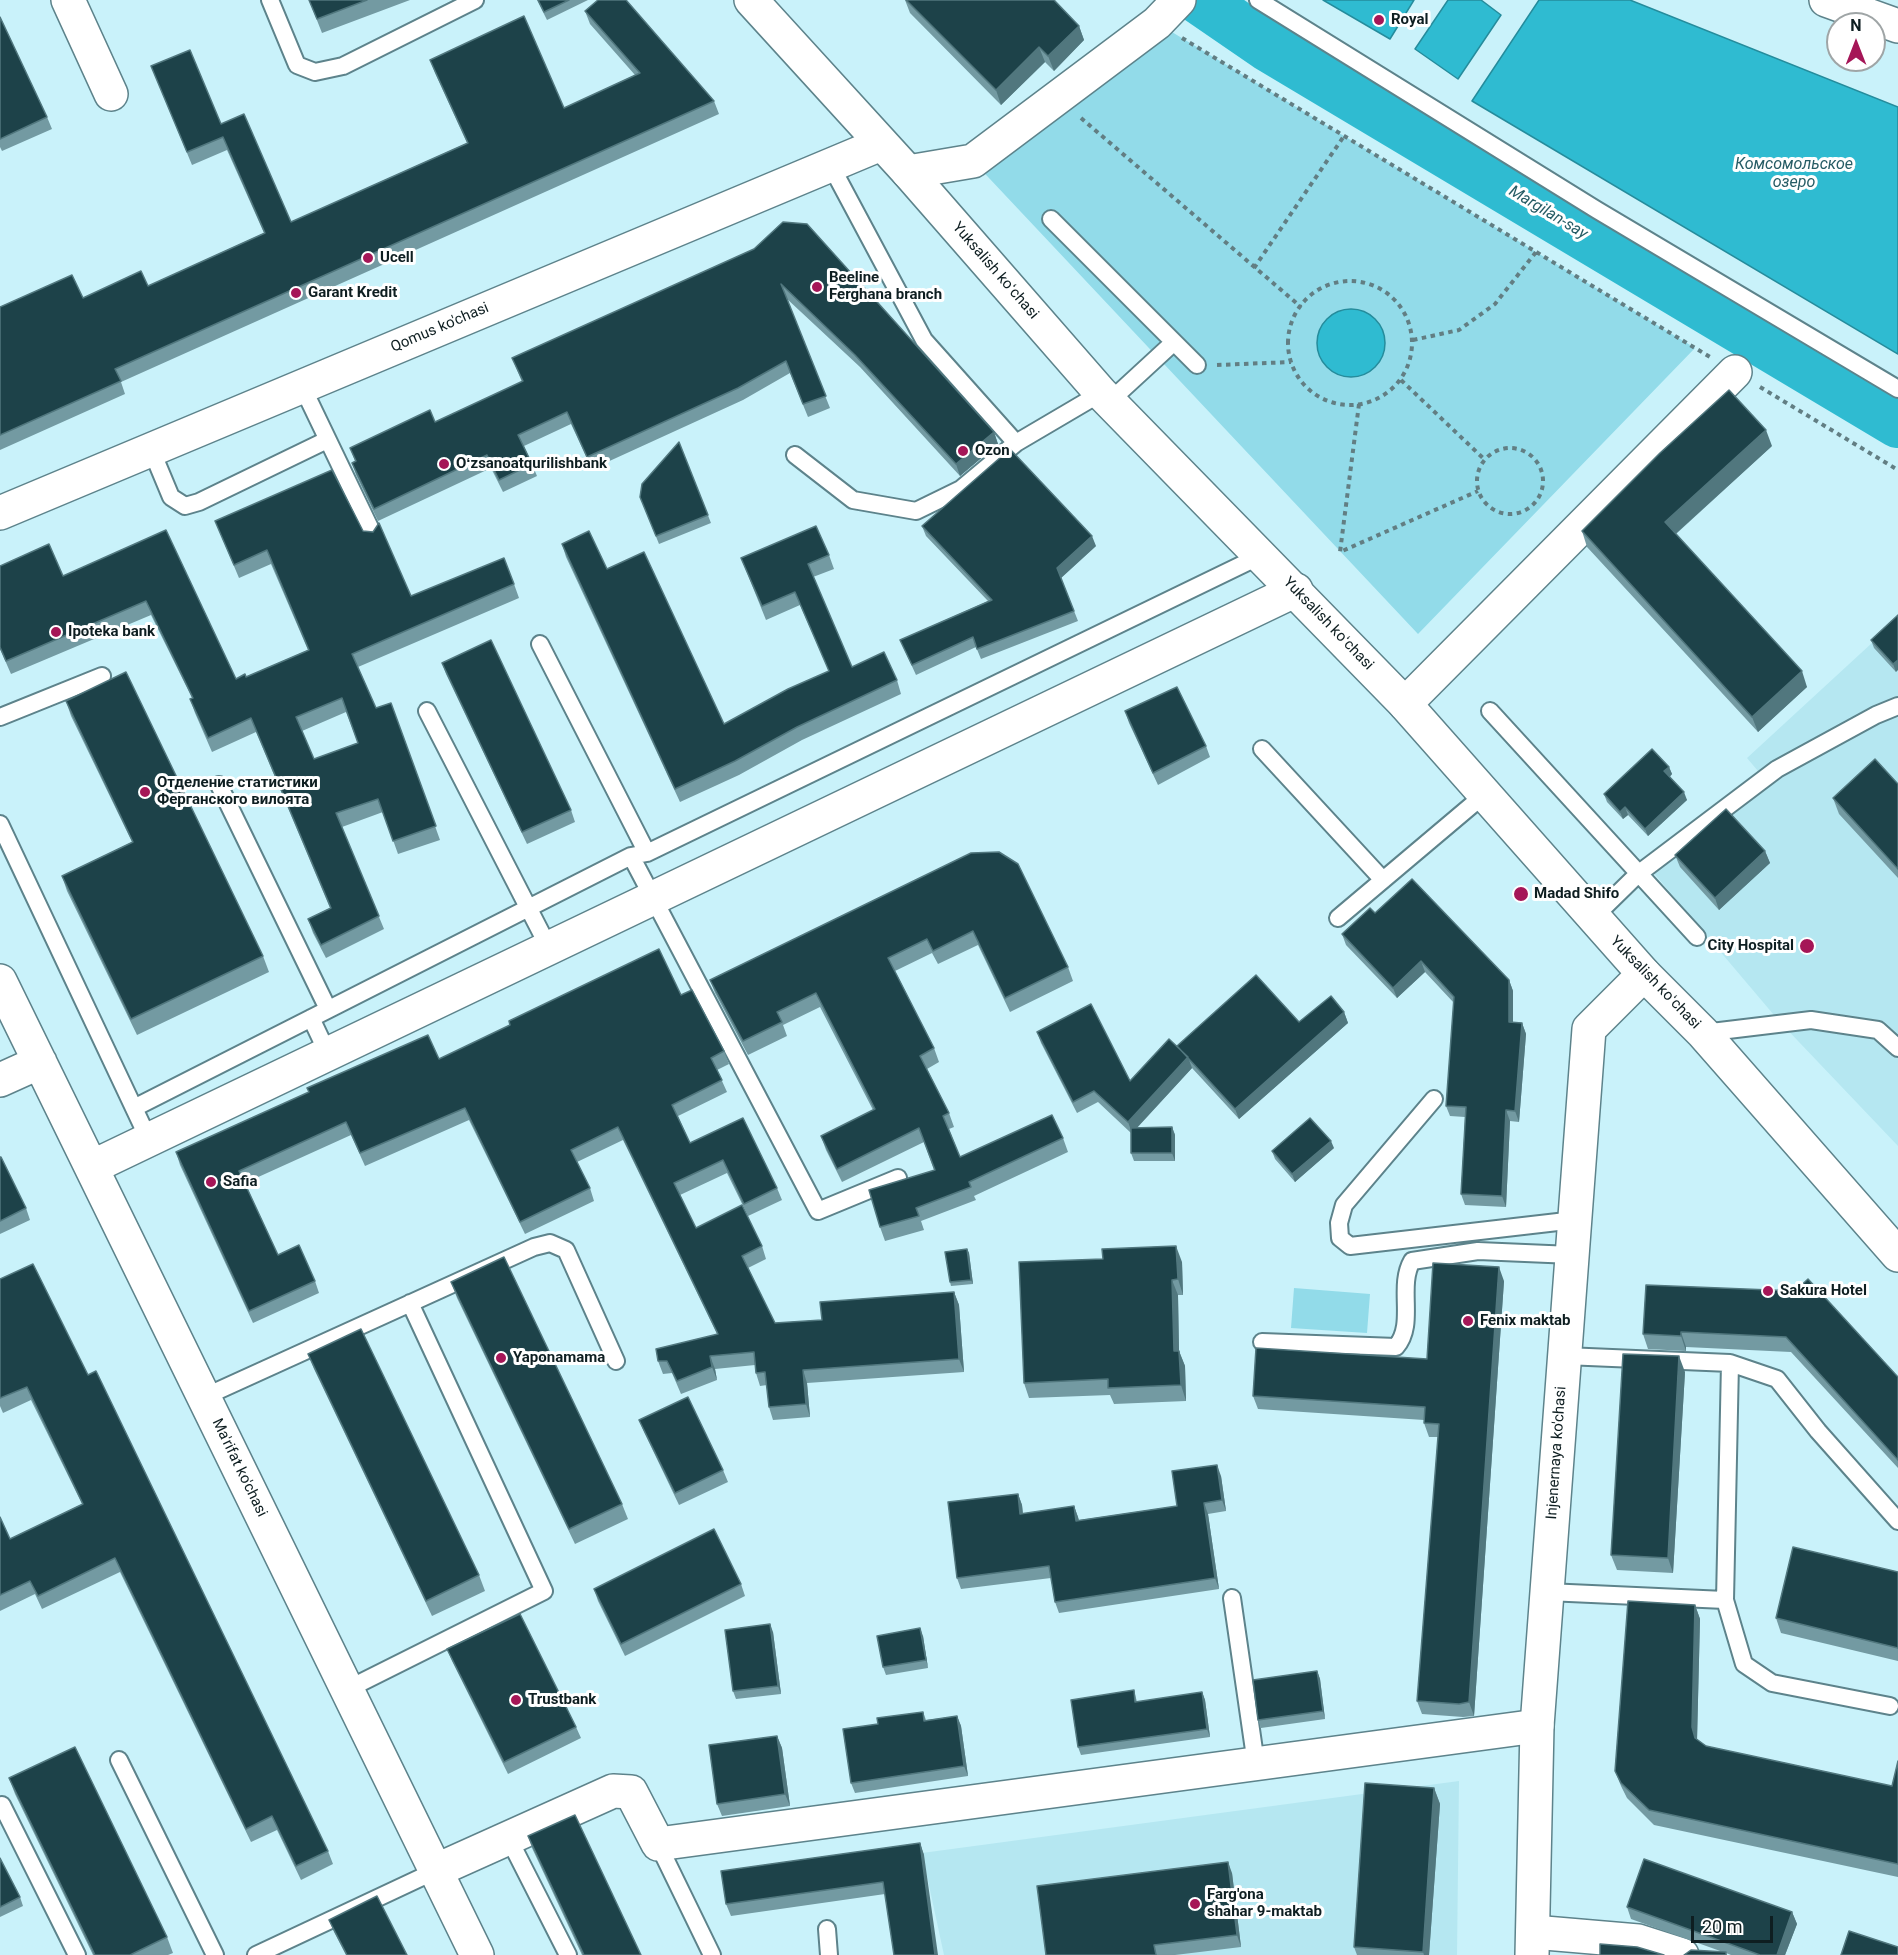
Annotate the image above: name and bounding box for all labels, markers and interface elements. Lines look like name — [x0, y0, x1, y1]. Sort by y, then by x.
place label: Royal — [1391, 11, 1428, 29]
north arrow — [1826, 12, 1886, 72]
marker: Royal — [1372, 13, 1386, 27]
text: N — [1850, 16, 1862, 35]
water label: Комсомольское озеро — [1735, 155, 1853, 193]
water label: Margilan-say — [1505, 182, 1591, 244]
street label: Yuksalish koʻchasi — [948, 219, 1042, 323]
place label: Ucell — [380, 249, 414, 267]
marker: Ucell — [361, 251, 375, 265]
place label: Beeline Ferghana branch — [829, 269, 942, 304]
marker: Beeline Ferghana branch — [810, 280, 824, 294]
place label: Garant Kredit — [308, 284, 397, 302]
marker: Garant Kredit — [289, 286, 303, 300]
street label: Qomus ko'chasi — [388, 299, 492, 357]
place label: Ozon — [975, 442, 1010, 460]
marker: Ozon — [956, 444, 970, 458]
place label: Oʻzsanoatqurilishbank — [456, 455, 607, 473]
marker: Oʻzsanoatqurilishbank — [437, 457, 451, 471]
street label: Yuksalish koʻchasi — [1279, 574, 1377, 674]
place label: Ipoteka bank — [68, 623, 155, 641]
marker: Ipoteka bank — [49, 625, 63, 639]
place label: Отделение статистики Ферганского вилоята — [157, 774, 318, 809]
marker: Отделение статистики Ферганского вилоята — [138, 785, 152, 799]
marker: Madad Shifo — [1512, 885, 1530, 903]
place label: Madad Shifo — [1534, 885, 1619, 903]
street label: Yuksalish koʻchasi — [1606, 933, 1704, 1033]
place label: City Hospital — [1708, 937, 1794, 955]
marker: City Hospital — [1798, 937, 1816, 955]
place label: Safia — [223, 1173, 257, 1191]
marker: Safia — [204, 1175, 218, 1189]
place label: Sakura Hotel — [1780, 1282, 1867, 1300]
marker: Sakura Hotel — [1761, 1284, 1775, 1298]
place label: Fenix maktab — [1480, 1312, 1570, 1330]
marker: Fenix maktab — [1461, 1314, 1475, 1328]
place label: Yaponamama — [513, 1349, 605, 1367]
marker: Yaponamama — [494, 1351, 508, 1365]
street label: Injenernaya ko'chasi — [1543, 1386, 1571, 1520]
street label: Ma'rifat ko'chasi — [207, 1416, 271, 1520]
place label: Trustbank — [528, 1691, 596, 1709]
marker: Trustbank — [509, 1693, 523, 1707]
place label: Farg'ona shahar 9-maktab — [1207, 1886, 1322, 1921]
marker: Farg'ona shahar 9-maktab — [1188, 1897, 1202, 1911]
scale bar — [1694, 1904, 1776, 1942]
text: 20 m — [1702, 1916, 1742, 1937]

